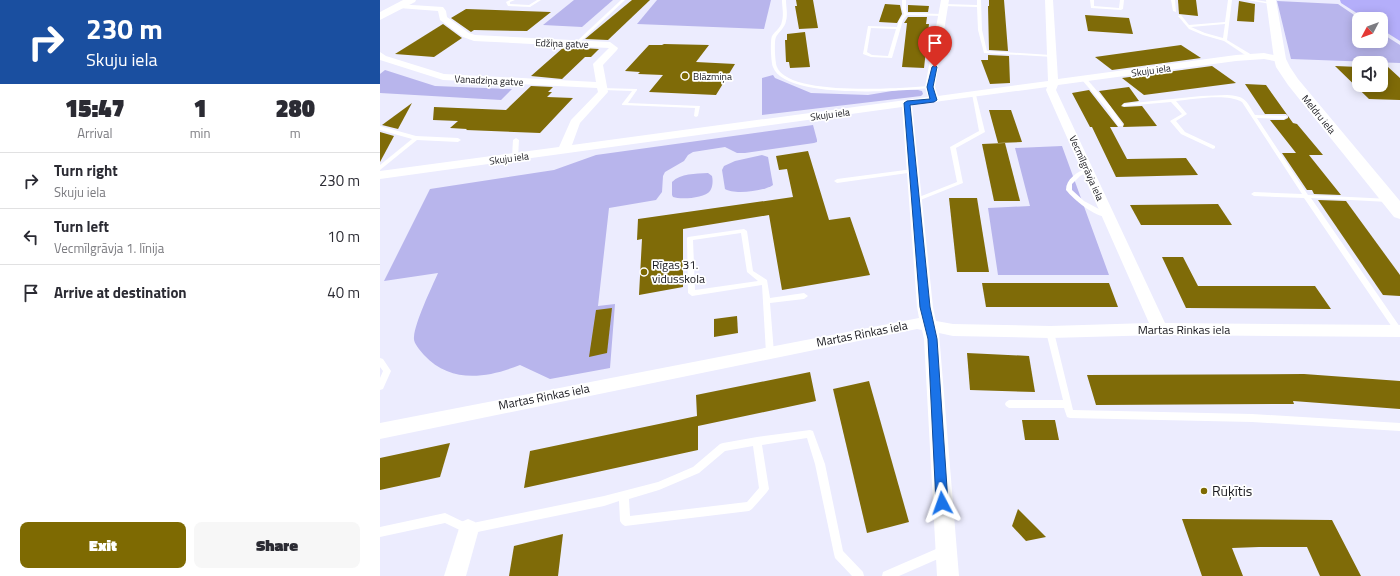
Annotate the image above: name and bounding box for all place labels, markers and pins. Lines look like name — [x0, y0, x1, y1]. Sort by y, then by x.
pin — [918, 26, 952, 67]
place label: Blāzmiņa — [693, 69, 732, 84]
marker: Blāzmiņa — [680, 71, 690, 81]
place label: Rīgas 31. vidusskola — [652, 255, 705, 288]
marker: Rīgas 31. vidusskola — [639, 267, 649, 277]
place label: Rūķītis — [1212, 480, 1252, 501]
marker: Rūķītis — [1199, 486, 1209, 496]

